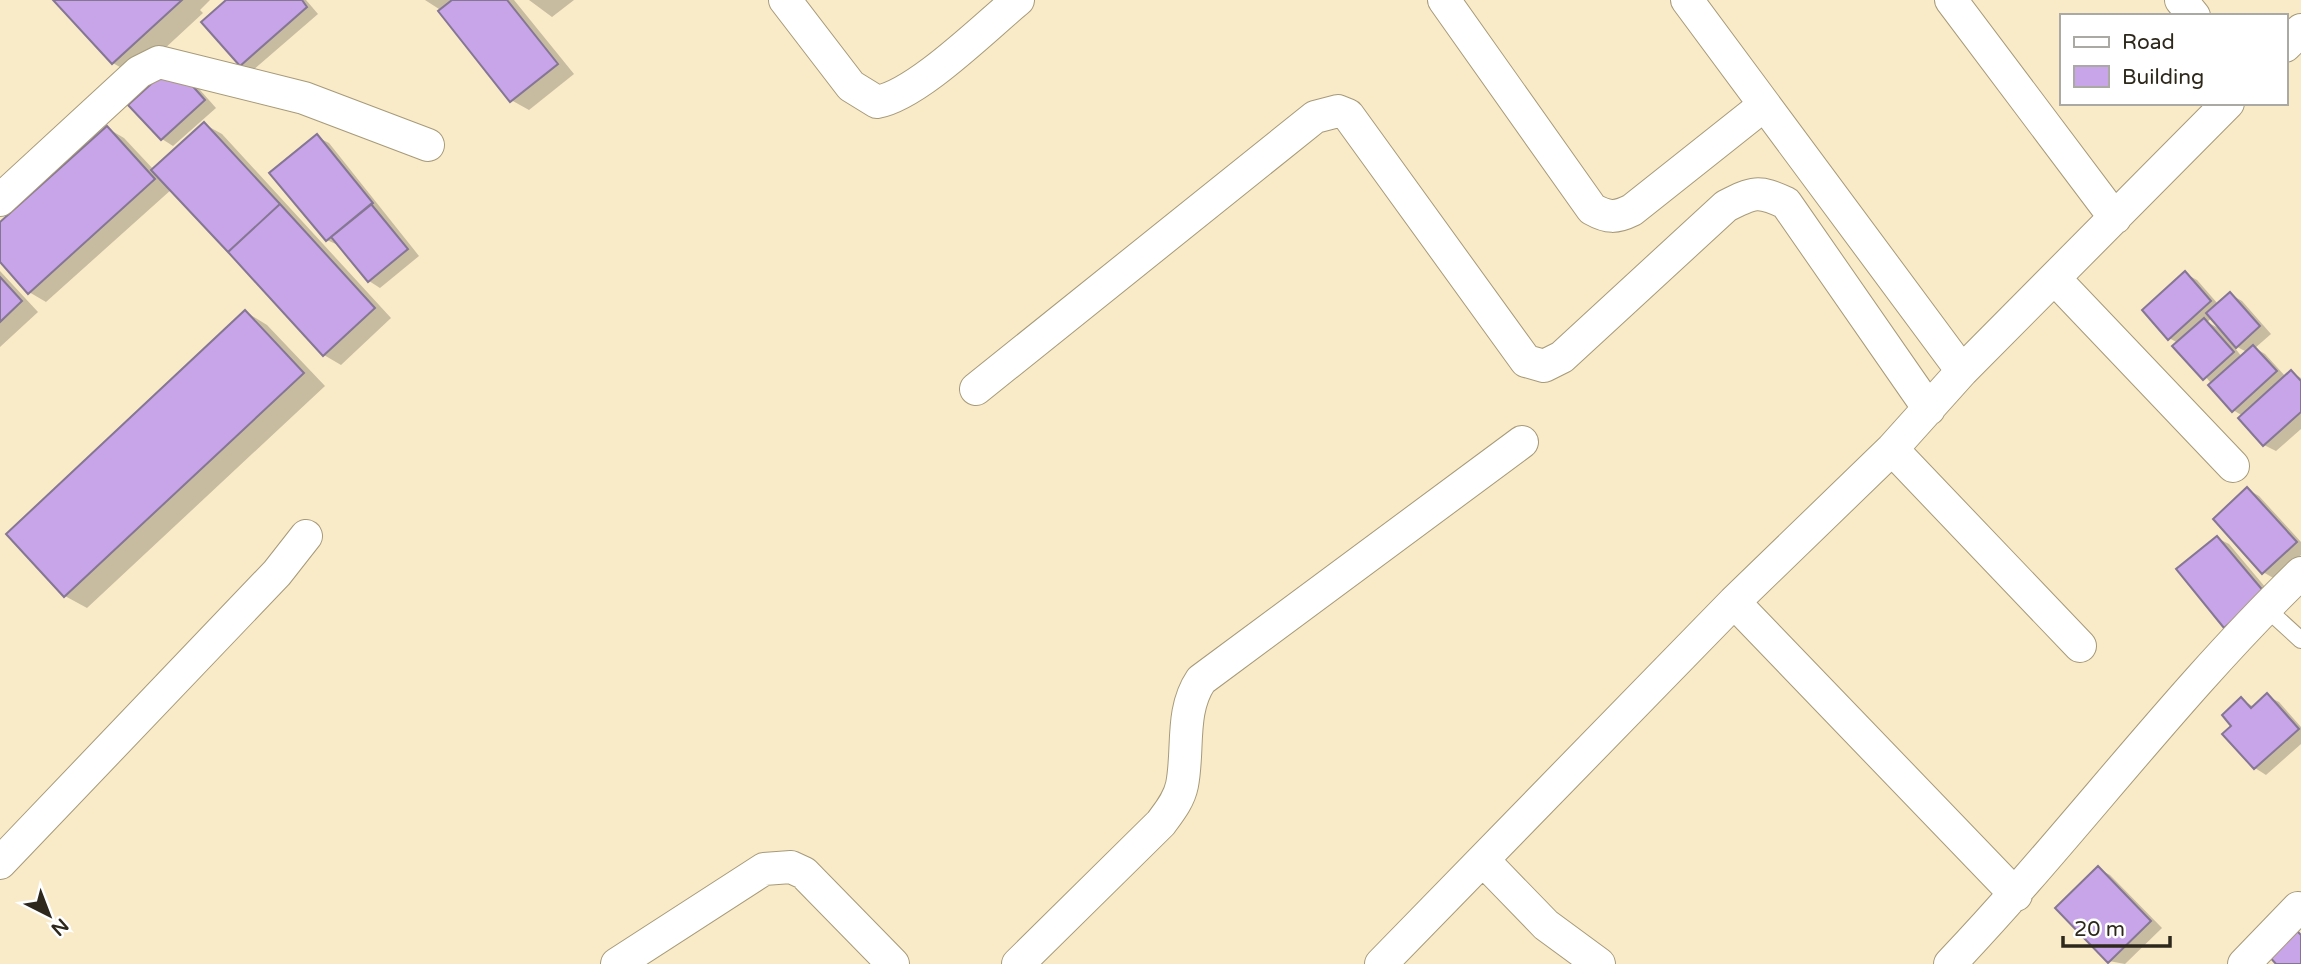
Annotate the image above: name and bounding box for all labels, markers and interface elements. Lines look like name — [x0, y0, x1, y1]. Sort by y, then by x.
legend — [2060, 14, 2287, 105]
text: Road — [2122, 30, 2175, 55]
text: Building — [2122, 65, 2204, 90]
north arrow — [14, 880, 84, 950]
scale bar — [2063, 904, 2170, 948]
text: N — [47, 914, 73, 940]
text: 20 m — [2074, 917, 2125, 942]

